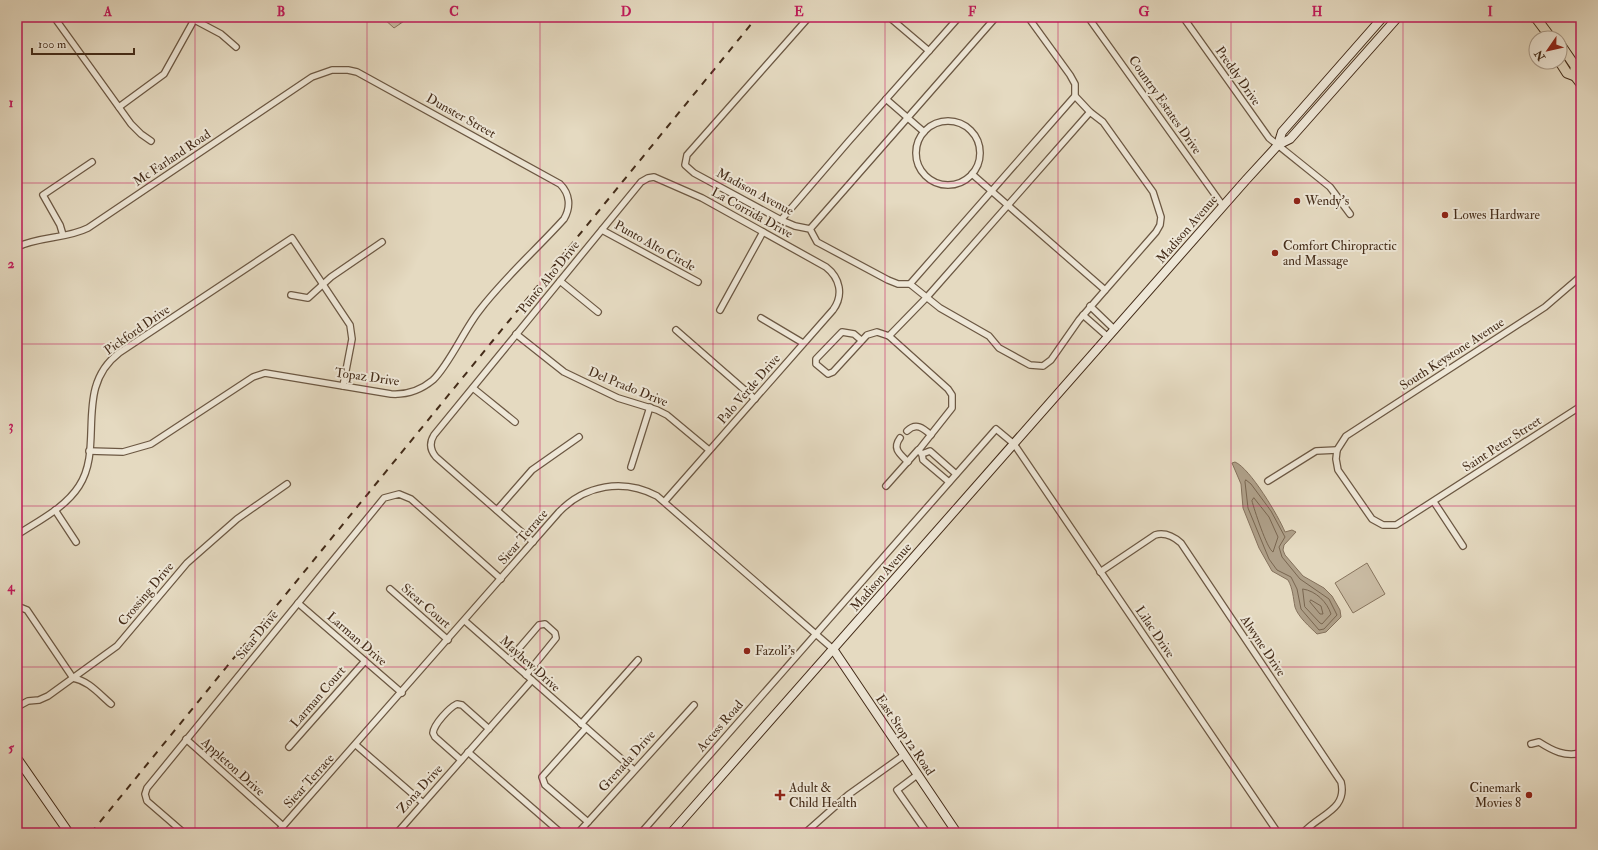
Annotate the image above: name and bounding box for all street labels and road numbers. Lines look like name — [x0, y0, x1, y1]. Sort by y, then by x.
street label: Preddy Drive — [1211, 43, 1265, 110]
street label: Country Estates Drive — [1124, 53, 1205, 158]
street label: Dunster Street — [423, 90, 499, 142]
street label: Mc Farland Road — [130, 126, 214, 190]
street label: Madison Avenue — [713, 165, 797, 219]
street label: La Corrida Drive — [708, 184, 796, 242]
street label: Madison Avenue — [1153, 191, 1221, 267]
street label: Punto Alto Circle — [612, 217, 699, 275]
street label: Punto Alto Drive — [515, 237, 583, 316]
street label: Pickford Drive — [101, 301, 173, 358]
street label: South Keystone Avenue — [1397, 314, 1508, 395]
street label: Palo Verde Drive — [714, 350, 784, 427]
street label: Del Prado Drive — [586, 364, 671, 411]
street label: Topaz Drive — [334, 365, 401, 391]
street label: Saint Peter Street — [1460, 413, 1544, 475]
street label: Siear Terrace — [495, 506, 552, 568]
street label: Madison Avenue — [847, 539, 915, 615]
street label: Crossing Drive — [115, 558, 178, 629]
street label: Siear Court — [398, 580, 454, 632]
street label: Lilac Drive — [1132, 603, 1179, 662]
street label: Siear Drive — [232, 607, 282, 663]
street label: Larman Drive — [324, 609, 391, 670]
street label: Alwyne Drive — [1235, 612, 1289, 680]
street label: Mayhew Drive — [496, 633, 564, 697]
street label: Larman Court — [287, 663, 349, 731]
street label: East Stop 12 Road — [871, 691, 938, 780]
street label: Access Road — [693, 697, 747, 756]
street label: Grenada Drive — [595, 726, 659, 795]
street label: Appleton Drive — [197, 734, 268, 801]
street label: Siear Terrace — [280, 750, 338, 812]
street label: Zona Drive — [394, 761, 447, 817]

